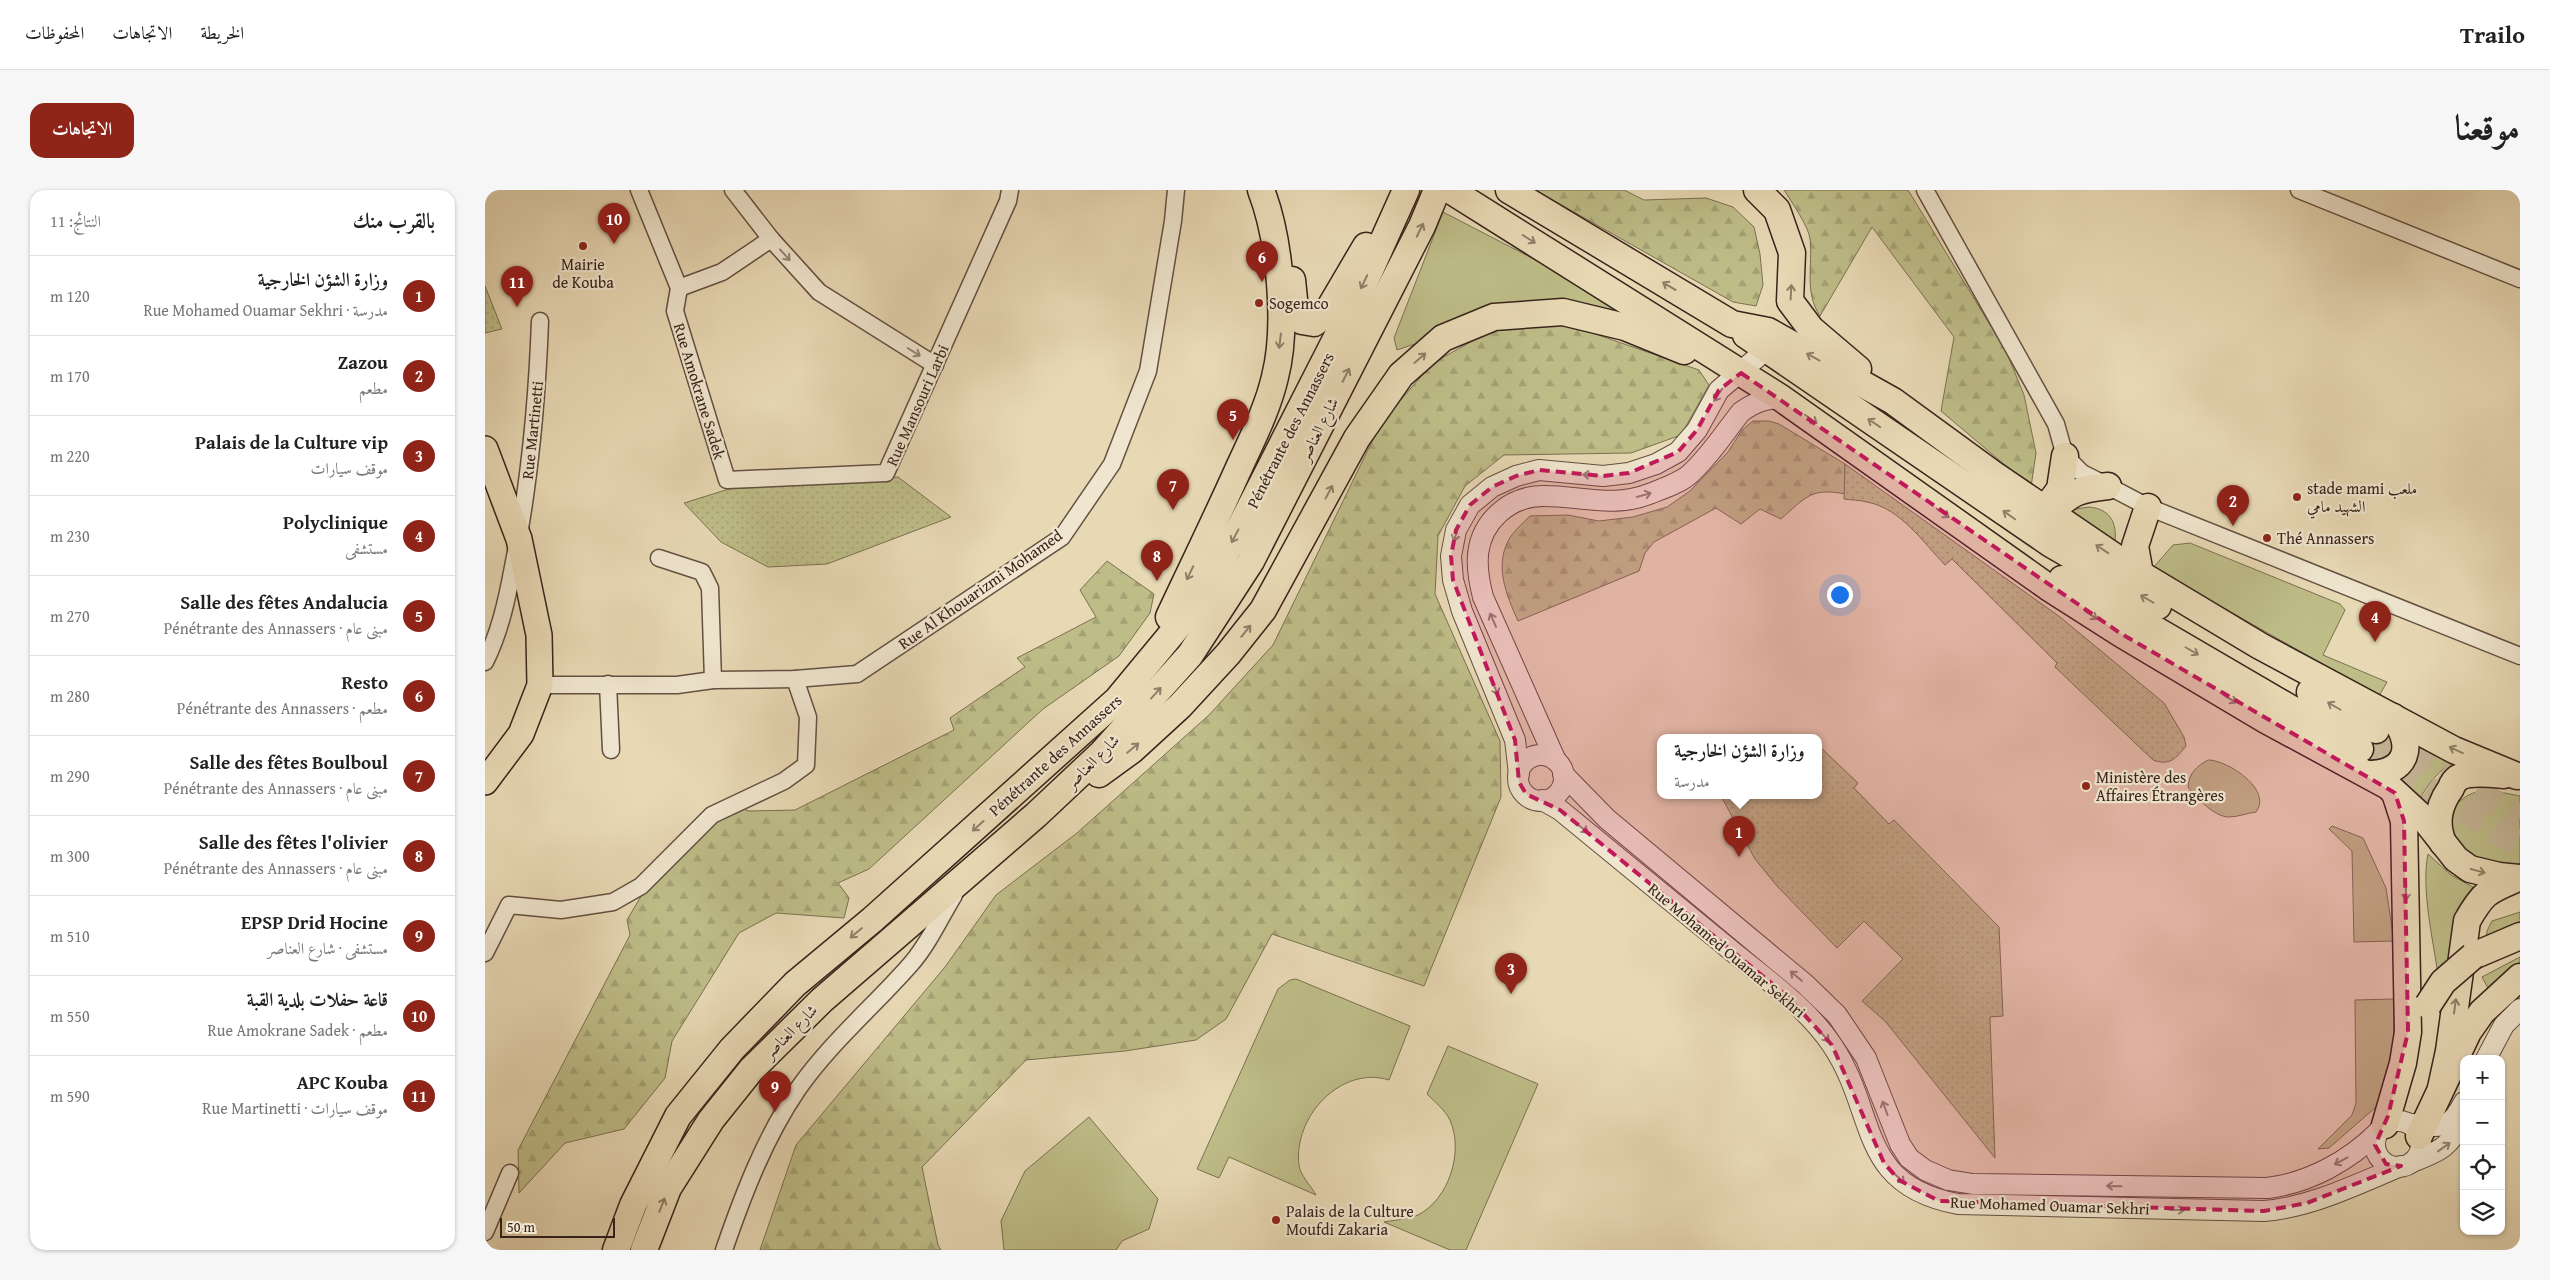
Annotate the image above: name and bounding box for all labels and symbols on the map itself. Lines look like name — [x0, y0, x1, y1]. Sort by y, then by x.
pin: 10 — [598, 203, 630, 244]
one-way arrow — [1415, 223, 1425, 238]
one-way arrow — [1522, 234, 1536, 244]
marker: Mairie de Kouba — [577, 240, 589, 252]
pin: 6 — [1246, 241, 1278, 282]
one-way arrow — [780, 249, 791, 262]
place label: Mairie de Kouba — [552, 252, 614, 294]
pin: 11 — [501, 266, 533, 307]
one-way arrow — [1359, 274, 1368, 289]
one-way arrow — [1662, 281, 1676, 291]
one-way arrow — [1786, 284, 1795, 300]
place label: Sogemco — [1269, 291, 1329, 315]
marker: Sogemco — [1253, 297, 1265, 309]
street label: Rue Amokrane Sadek — [668, 320, 732, 463]
one-way arrow — [1275, 333, 1285, 349]
street label: Rue Mansouri Larbi — [879, 340, 955, 470]
one-way arrow — [907, 348, 921, 358]
street label: Pénétrante des Annassers — [1240, 348, 1340, 512]
one-way arrow — [1807, 351, 1821, 361]
one-way arrow — [1413, 353, 1426, 364]
one-way arrow — [1341, 367, 1351, 382]
street label: Rue Martinetti — [515, 379, 549, 480]
one-way arrow — [1712, 388, 1723, 402]
street label: شارع العناصر — [1291, 393, 1346, 468]
pin: 5 — [1217, 399, 1249, 440]
one-way arrow — [1803, 414, 1817, 424]
one-way arrow — [1868, 418, 1882, 428]
pin: 7 — [1157, 469, 1189, 510]
one-way arrow — [1582, 470, 1598, 480]
place label: stade mami ملعب الشهيد مامي — [2307, 476, 2417, 519]
one-way arrow — [1324, 484, 1334, 499]
pin: 2 — [2217, 485, 2249, 526]
one-way arrow — [1635, 489, 1651, 499]
marker: stade mami ملعب الشهيد مامي — [2291, 491, 2303, 503]
one-way arrow — [1936, 508, 1950, 518]
one-way arrow — [2002, 510, 2016, 520]
street label: Rue Al Khouarizmi Mohamed — [893, 523, 1067, 655]
one-way arrow — [1450, 526, 1460, 542]
place label: Thé Annassers — [2277, 526, 2374, 550]
one-way arrow — [1230, 529, 1240, 544]
marker: Thé Annassers — [2261, 532, 2273, 544]
pin: 8 — [1141, 540, 1173, 581]
one-way arrow — [2095, 544, 2109, 554]
one-way arrow — [1185, 565, 1194, 580]
your location — [1827, 582, 1853, 608]
one-way arrow — [2140, 594, 2155, 604]
pin: 4 — [2359, 601, 2391, 642]
one-way arrow — [2084, 610, 2098, 620]
one-way arrow — [1488, 613, 1498, 628]
one-way arrow — [1241, 624, 1251, 638]
one-way arrow — [2184, 646, 2198, 656]
one-way arrow — [1490, 680, 1500, 695]
one-way arrow — [1150, 687, 1162, 700]
street label: Pénétrante des Annassers — [983, 688, 1127, 822]
one-way arrow — [2223, 695, 2237, 705]
one-way arrow — [2327, 700, 2342, 710]
street label: شارع العناصر — [1058, 728, 1126, 796]
one-way arrow — [1127, 742, 1140, 753]
one-way arrow — [2449, 745, 2464, 754]
place label: Ministère des Affaires Étrangères — [2096, 765, 2224, 807]
marker: Ministère des Affaires Étrangères — [2080, 780, 2092, 792]
pin: 1 — [1723, 816, 1755, 857]
one-way arrow — [971, 820, 984, 831]
one-way arrow — [1575, 822, 1588, 833]
one-way arrow — [2470, 866, 2486, 876]
street label: Rue Mohamed Ouamar Sekhri — [1643, 877, 1812, 1024]
one-way arrow — [2401, 884, 2411, 900]
one-way arrow — [850, 928, 863, 939]
pin: 3 — [1495, 953, 1527, 994]
one-way arrow — [1789, 970, 1802, 981]
street label: شارع العناصر — [756, 998, 824, 1066]
one-way arrow — [2450, 998, 2460, 1014]
one-way arrow — [1818, 1029, 1830, 1042]
pin: 9 — [759, 1071, 791, 1112]
one-way arrow — [1880, 1100, 1889, 1116]
one-way arrow — [2437, 1142, 2451, 1152]
one-way arrow — [2334, 1156, 2349, 1166]
one-way arrow — [1892, 1173, 1905, 1184]
one-way arrow — [2106, 1181, 2122, 1191]
street label: Rue Mohamed Ouamar Sekhri — [1950, 1190, 2151, 1220]
one-way arrow — [658, 1197, 667, 1213]
place label: Palais de la Culture Moufdi Zakaria — [1286, 1199, 1414, 1241]
one-way arrow — [2169, 1205, 2185, 1214]
marker: Palais de la Culture Moufdi Zakaria — [1270, 1214, 1282, 1226]
scale bar — [500, 1215, 615, 1238]

